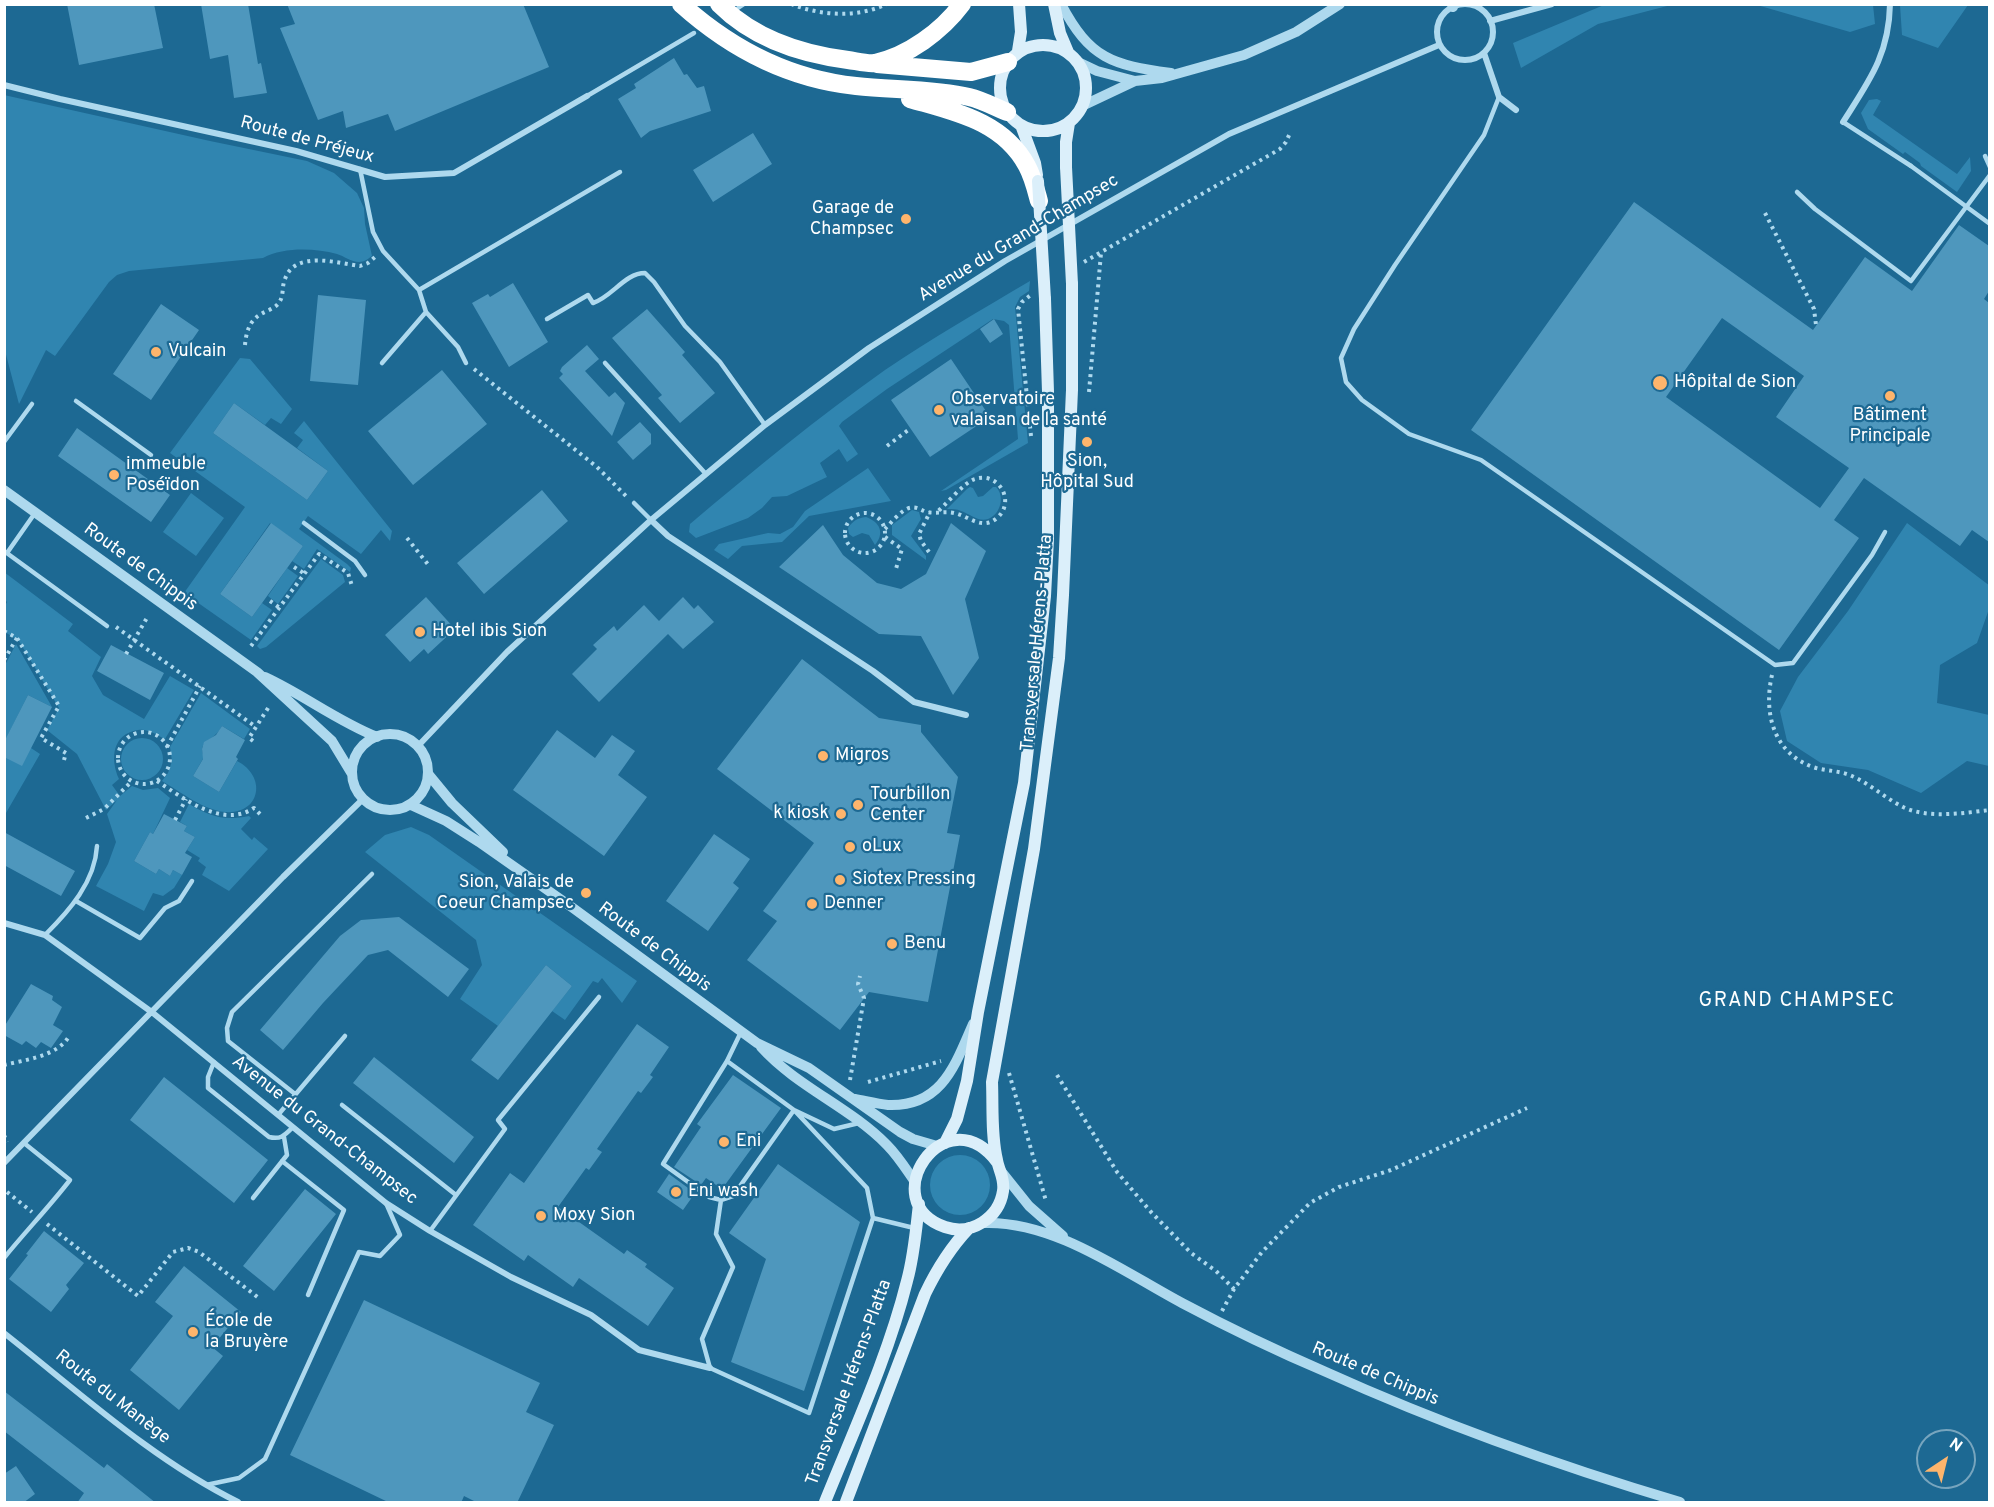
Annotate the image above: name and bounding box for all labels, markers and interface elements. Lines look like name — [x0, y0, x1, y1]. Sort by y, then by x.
street label: Route de Préjeux — [238, 113, 376, 169]
street label: Avenue du Grand-Champsec — [915, 171, 1123, 307]
place label: Garage de Champsec — [810, 198, 894, 240]
marker: Garage de Champsec — [899, 212, 913, 226]
place label: Vulcain — [168, 341, 226, 363]
marker: Vulcain — [149, 345, 163, 359]
place label: Hôpital de Sion — [1674, 372, 1796, 394]
marker: Hôpital de Sion — [1651, 374, 1669, 392]
place label: Observatoire valaisan de la santé — [951, 389, 1107, 432]
marker: Bâtiment Principale — [1883, 389, 1897, 403]
marker: Observatoire valaisan de la santé — [932, 403, 946, 417]
place label: Bâtiment Principale — [1849, 405, 1931, 448]
marker: Sion, Hôpital Sud — [1080, 435, 1094, 449]
place label: Sion, Hôpital Sud — [1040, 451, 1134, 494]
place label: immeuble Poséïdon — [126, 454, 206, 496]
marker: immeuble Poséïdon — [107, 468, 121, 482]
street label: Route de Chippis — [79, 519, 201, 617]
street label: Transversale Hérens-Platta — [1018, 534, 1058, 752]
place label: Hotel ibis Sion — [432, 621, 547, 643]
marker: Hotel ibis Sion — [413, 625, 427, 639]
place label: Migros — [835, 745, 889, 767]
marker: Migros — [816, 749, 830, 763]
place label: Tourbillon Center — [870, 784, 950, 826]
marker: Tourbillon Center — [851, 798, 865, 812]
place label: k kiosk — [773, 803, 829, 825]
marker: k kiosk — [834, 807, 848, 821]
place label: oLux — [862, 836, 902, 858]
marker: oLux — [843, 840, 857, 854]
place label: Siotex Pressing — [852, 869, 976, 891]
place label: Sion, Valais de Coeur Champsec — [436, 872, 574, 914]
marker: Siotex Pressing — [833, 873, 847, 887]
marker: Sion, Valais de Coeur Champsec — [579, 886, 593, 900]
place label: Denner — [824, 893, 884, 915]
marker: Denner — [805, 897, 819, 911]
street label: Route de Chippis — [593, 898, 715, 998]
place label: Benu — [904, 933, 946, 955]
marker: Benu — [885, 937, 899, 951]
district label: GRAND CHAMPSEC — [1698, 990, 1896, 1014]
street label: Avenue du Grand-Champsec — [227, 1052, 421, 1210]
place label: Eni — [736, 1131, 761, 1153]
marker: Eni — [717, 1135, 731, 1149]
place label: Eni wash — [688, 1181, 758, 1203]
marker: Eni wash — [669, 1185, 683, 1199]
place label: Moxy Sion — [553, 1205, 635, 1227]
marker: Moxy Sion — [534, 1209, 548, 1223]
street label: Transversale Hérens-Platta — [803, 1277, 897, 1489]
place label: École de la Bruyère — [205, 1311, 288, 1354]
marker: École de la Bruyère — [186, 1325, 200, 1339]
street label: Route de Chippis — [1308, 1339, 1442, 1411]
street label: Route du Manège — [50, 1346, 174, 1450]
north arrow — [1916, 1429, 1976, 1489]
text: N — [1945, 1434, 1966, 1457]

